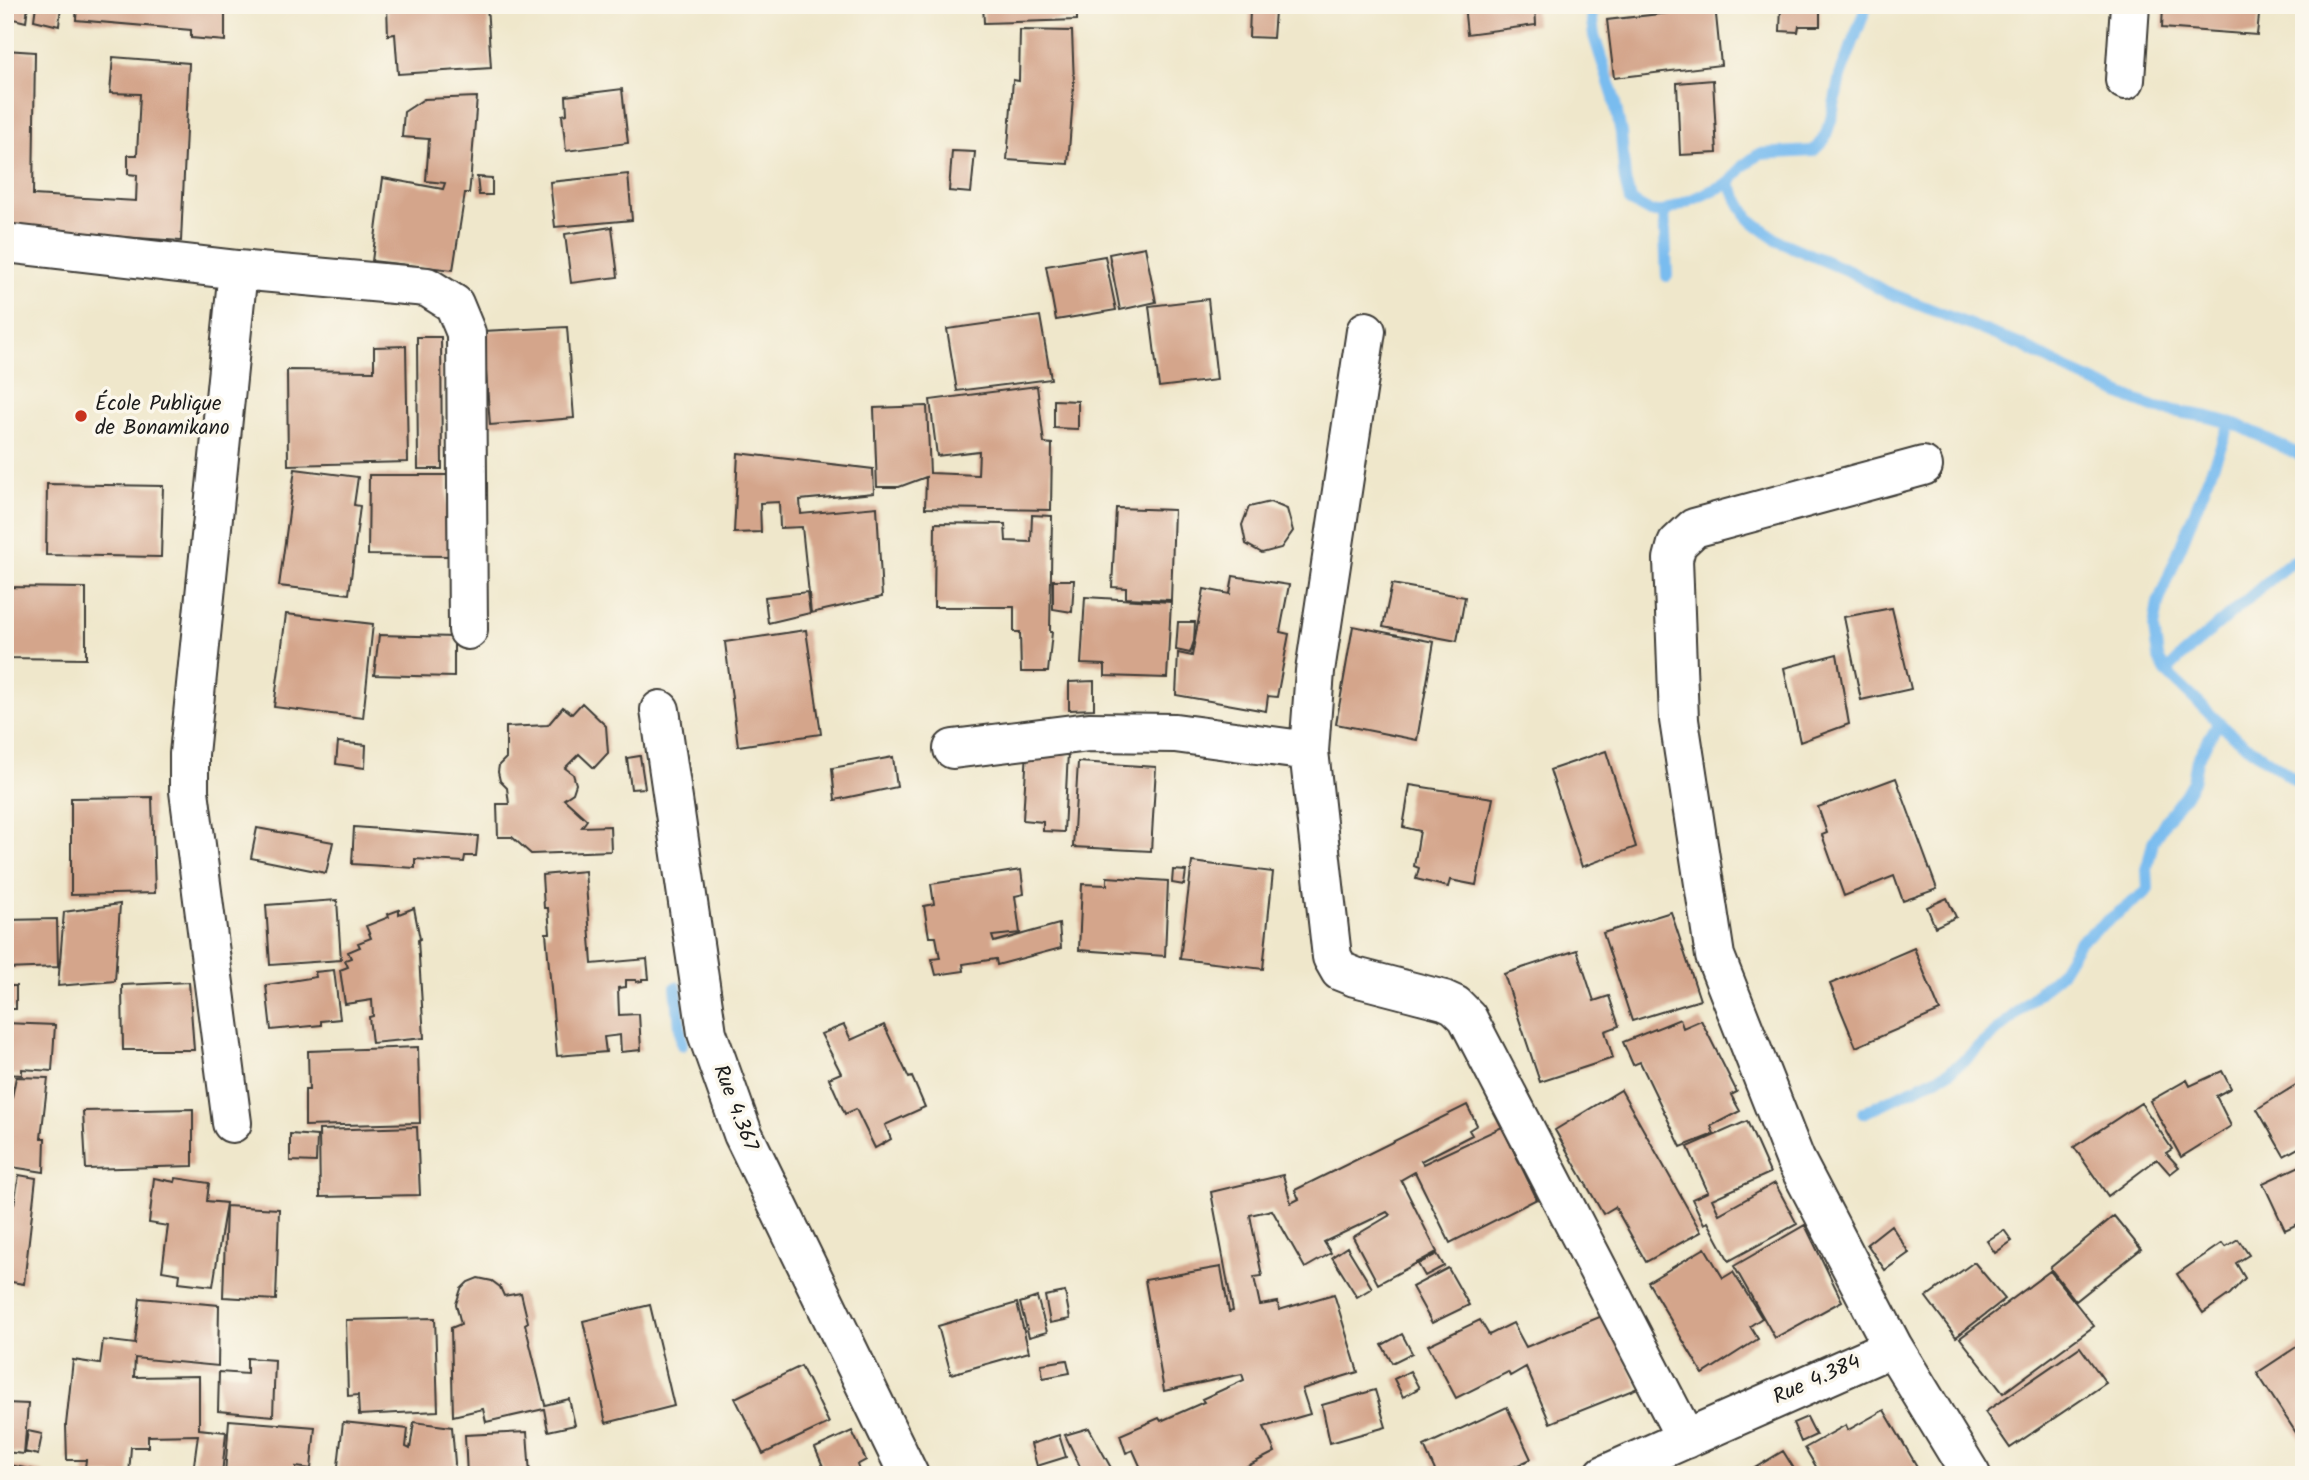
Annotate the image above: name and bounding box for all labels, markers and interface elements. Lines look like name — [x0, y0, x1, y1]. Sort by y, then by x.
place label: École Publique de Bonamikano — [95, 388, 229, 445]
marker: École Publique de Bonamikano — [73, 408, 89, 424]
street label: Rue 4.367 — [703, 1060, 767, 1157]
street label: Rue 4.384 — [1768, 1346, 1866, 1414]

